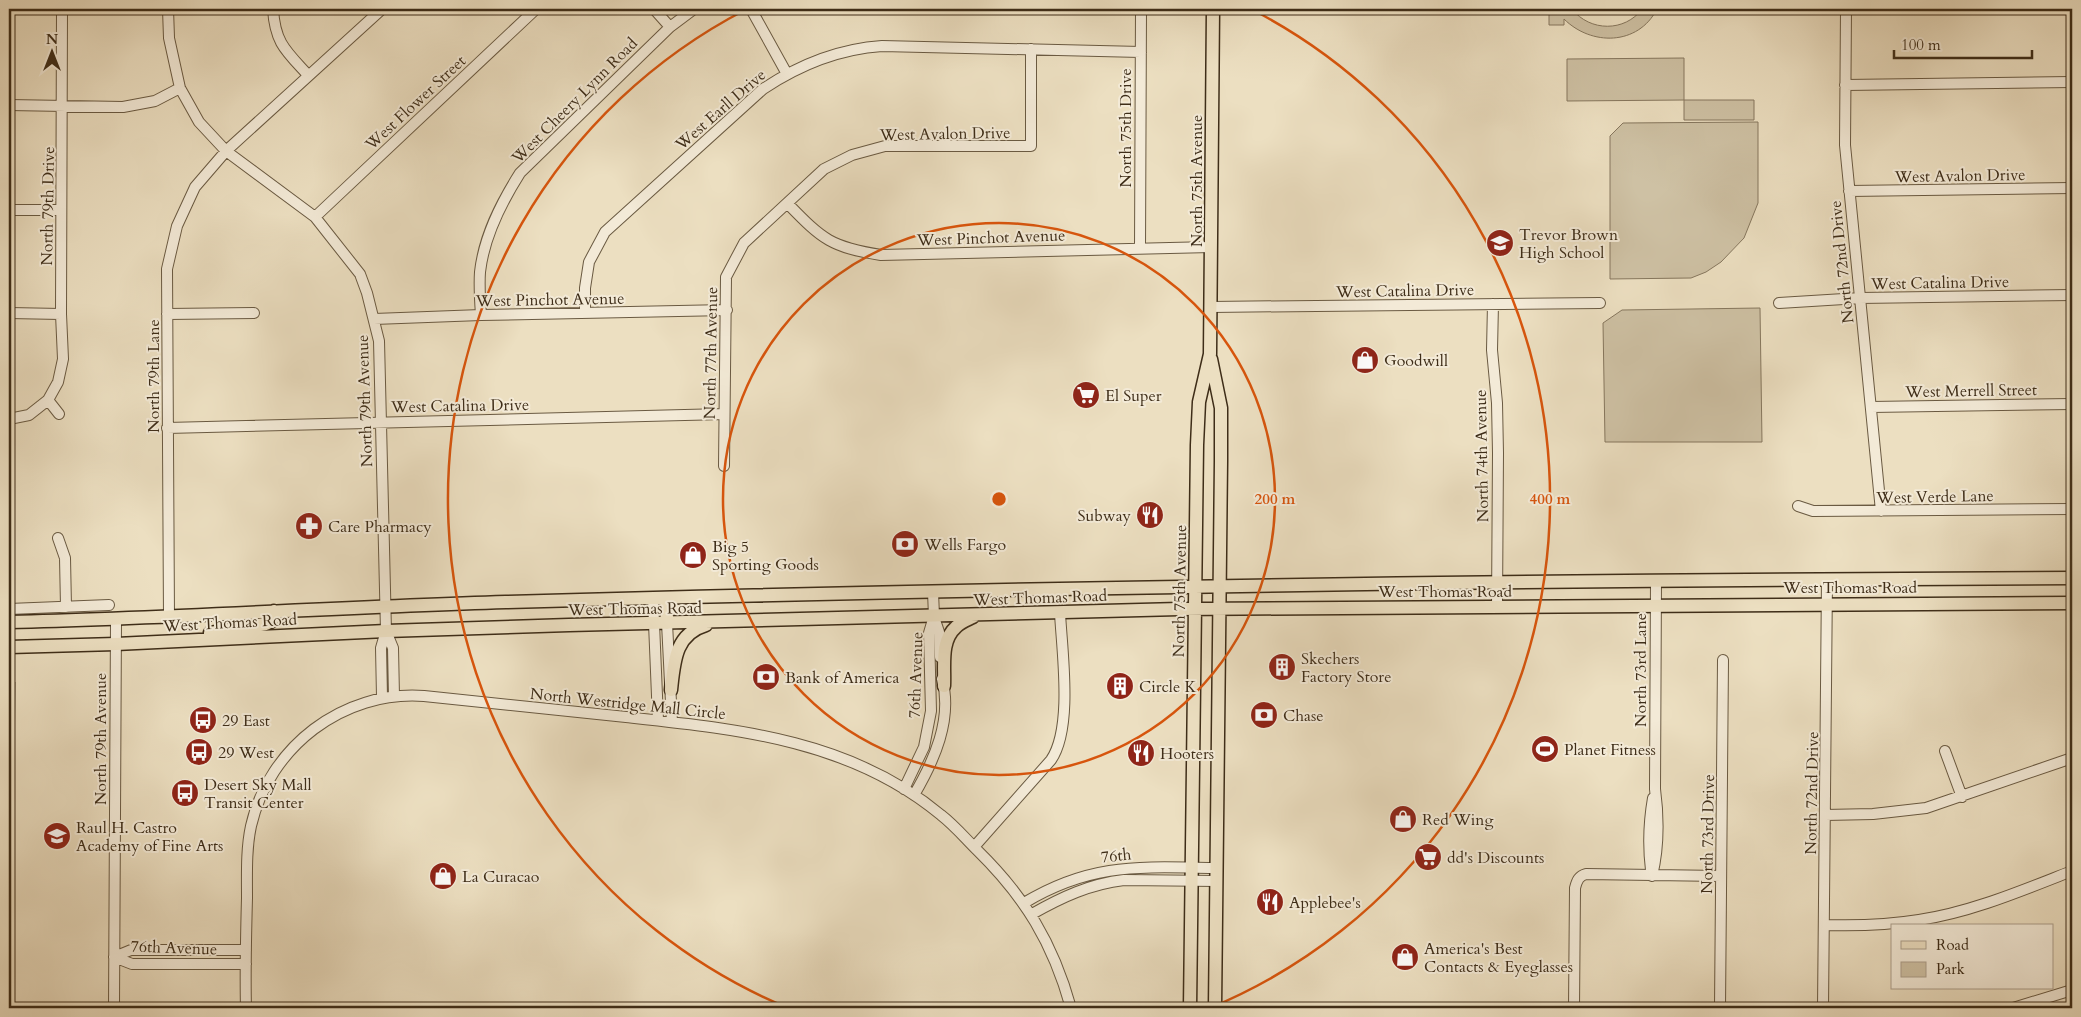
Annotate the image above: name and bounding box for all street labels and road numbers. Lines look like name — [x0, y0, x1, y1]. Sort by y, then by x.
street label: West Cheery Lynn Road — [506, 33, 643, 169]
street label: West Flower Street — [360, 50, 471, 156]
street label: West Earll Drive — [670, 64, 771, 156]
street label: North 75th Drive — [1115, 68, 1137, 188]
street label: North 75th Avenue — [1186, 115, 1208, 247]
street label: West Avalon Drive — [878, 122, 1011, 146]
street label: North 79th Drive — [36, 146, 60, 266]
street label: West Avalon Drive — [1893, 164, 2026, 188]
street label: North 72nd Drive — [1825, 199, 1859, 324]
street label: West Pinchot Avenue — [915, 224, 1066, 252]
street label: West Catalina Drive — [1870, 271, 2009, 295]
street label: West Catalina Drive — [1335, 279, 1474, 303]
street label: North 77th Avenue — [699, 286, 723, 420]
street label: West Pinchot Avenue — [475, 288, 625, 312]
street label: North 79th Lane — [143, 319, 165, 433]
street label: North 79th Avenue — [352, 334, 378, 468]
street label: West Merrell Street — [1904, 379, 2037, 403]
street label: North 74th Avenue — [1470, 389, 1494, 523]
street label: West Catalina Drive — [390, 394, 529, 418]
street label: West Verde Lane — [1875, 485, 1994, 509]
street label: North 75th Avenue — [1168, 524, 1192, 658]
street label: West Thomas Road — [1782, 577, 1918, 599]
street label: West Thomas Road — [1377, 581, 1513, 603]
street label: West Thomas Road — [972, 585, 1108, 611]
street label: West Thomas Road — [567, 597, 703, 621]
street label: West Thomas Road — [162, 608, 298, 638]
street label: North 73rd Lane — [1630, 613, 1652, 727]
street label: 76th Avenue — [903, 631, 929, 719]
street label: North 79th Avenue — [90, 673, 112, 805]
street label: North Westridge Mall Circle — [529, 683, 727, 725]
street label: North 72nd Drive — [1800, 731, 1824, 855]
street label: North 73rd Drive — [1696, 774, 1720, 894]
street label: 76th — [1100, 843, 1132, 869]
street label: 76th Avenue — [130, 935, 218, 961]

